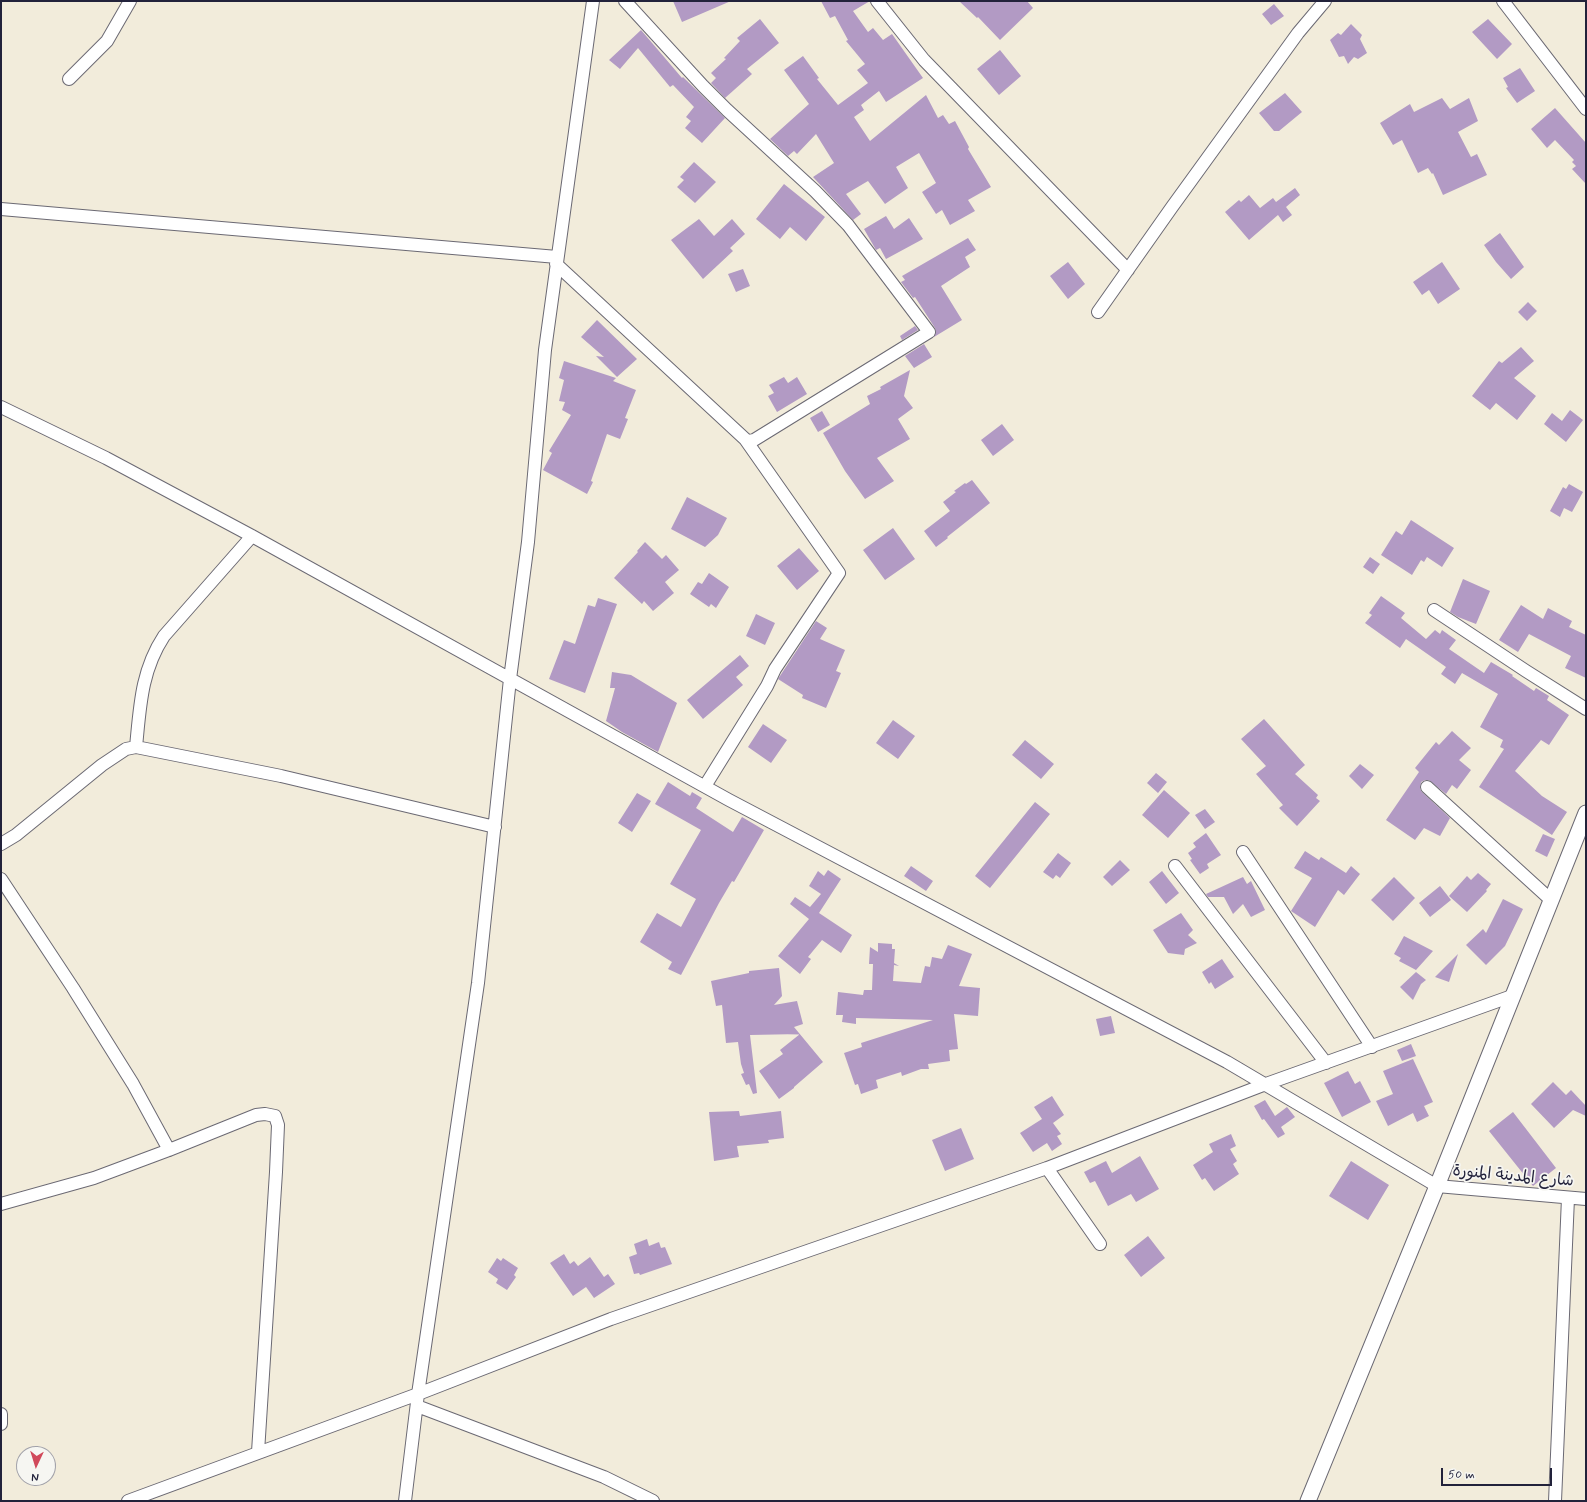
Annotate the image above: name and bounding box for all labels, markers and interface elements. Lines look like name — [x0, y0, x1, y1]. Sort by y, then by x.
street label: شارع المدينة المنورة — [1452, 1162, 1574, 1192]
north arrow — [16, 1446, 56, 1486]
scale bar — [1443, 1460, 1554, 1486]
text: 50 m — [1448, 1467, 1475, 1483]
text: N — [31, 1470, 39, 1484]

